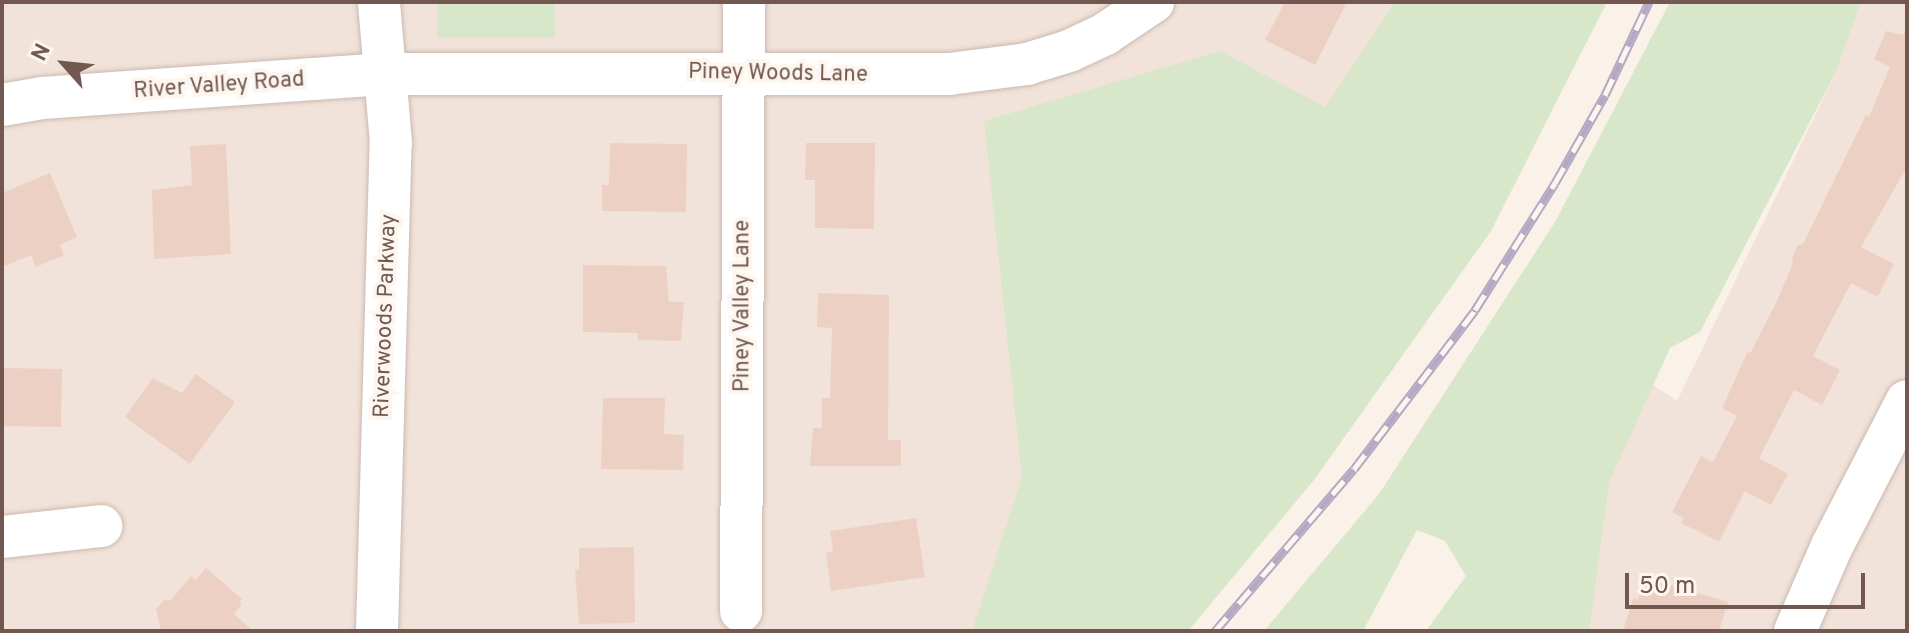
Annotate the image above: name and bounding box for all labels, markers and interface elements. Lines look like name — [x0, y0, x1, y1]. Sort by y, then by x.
north arrow — [24, 24, 104, 104]
text: N — [27, 40, 58, 66]
street label: Piney Woods Lane — [688, 59, 868, 89]
street label: River Valley Road — [132, 67, 306, 105]
street label: Riverwoods Parkway — [369, 213, 403, 419]
street label: Piney Valley Lane — [730, 219, 756, 393]
scale bar — [1629, 557, 1869, 607]
text: 50 m — [1639, 572, 1695, 602]

